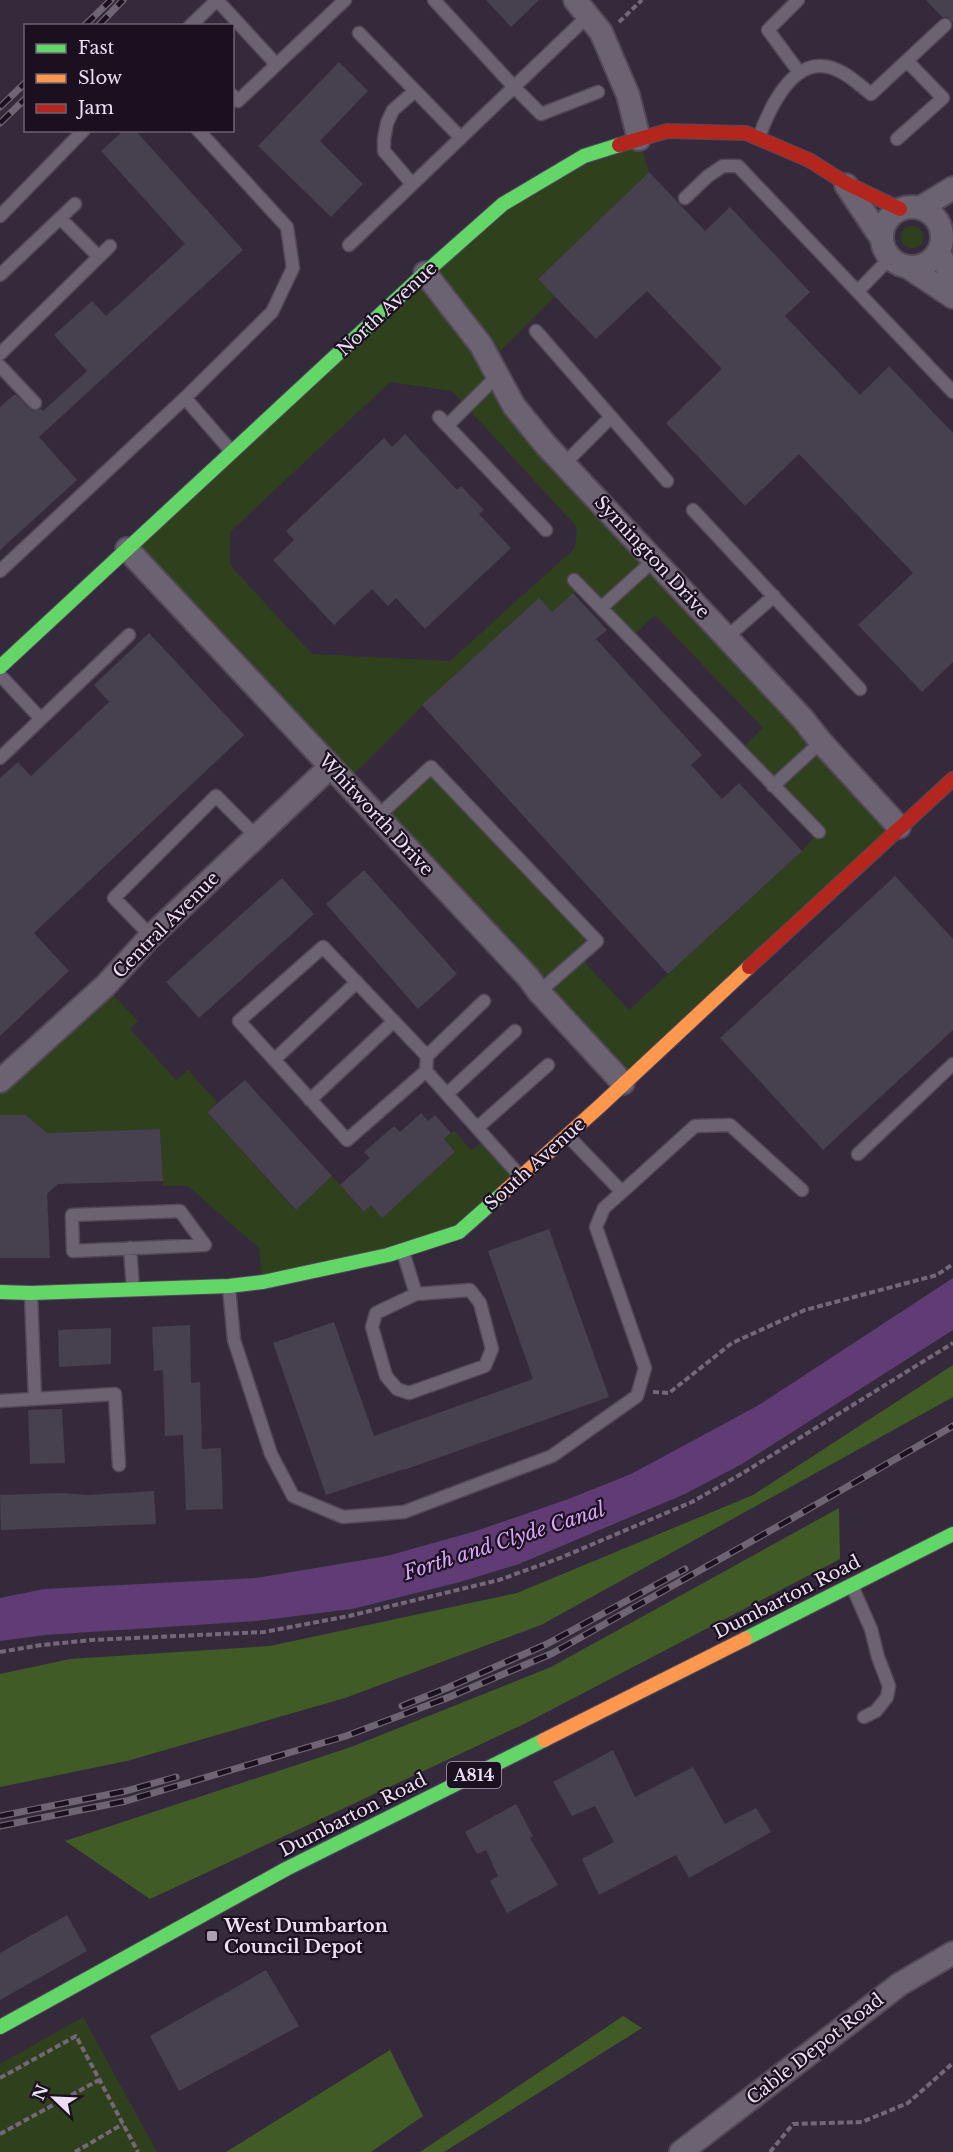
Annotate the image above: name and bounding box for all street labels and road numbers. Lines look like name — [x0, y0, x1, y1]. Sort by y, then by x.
street label: North Avenue — [333, 257, 441, 361]
street label: Symington Drive — [590, 491, 714, 623]
street label: Whitworth Drive — [313, 749, 438, 880]
street label: Central Avenue — [108, 867, 224, 983]
street label: South Avenue — [480, 1113, 590, 1215]
street label: Dumbarton Road — [710, 1551, 864, 1643]
road number: A814 — [447, 1762, 501, 1788]
street label: Dumbarton Road — [276, 1769, 430, 1861]
street label: Cable Depot Road — [742, 1989, 888, 2109]

